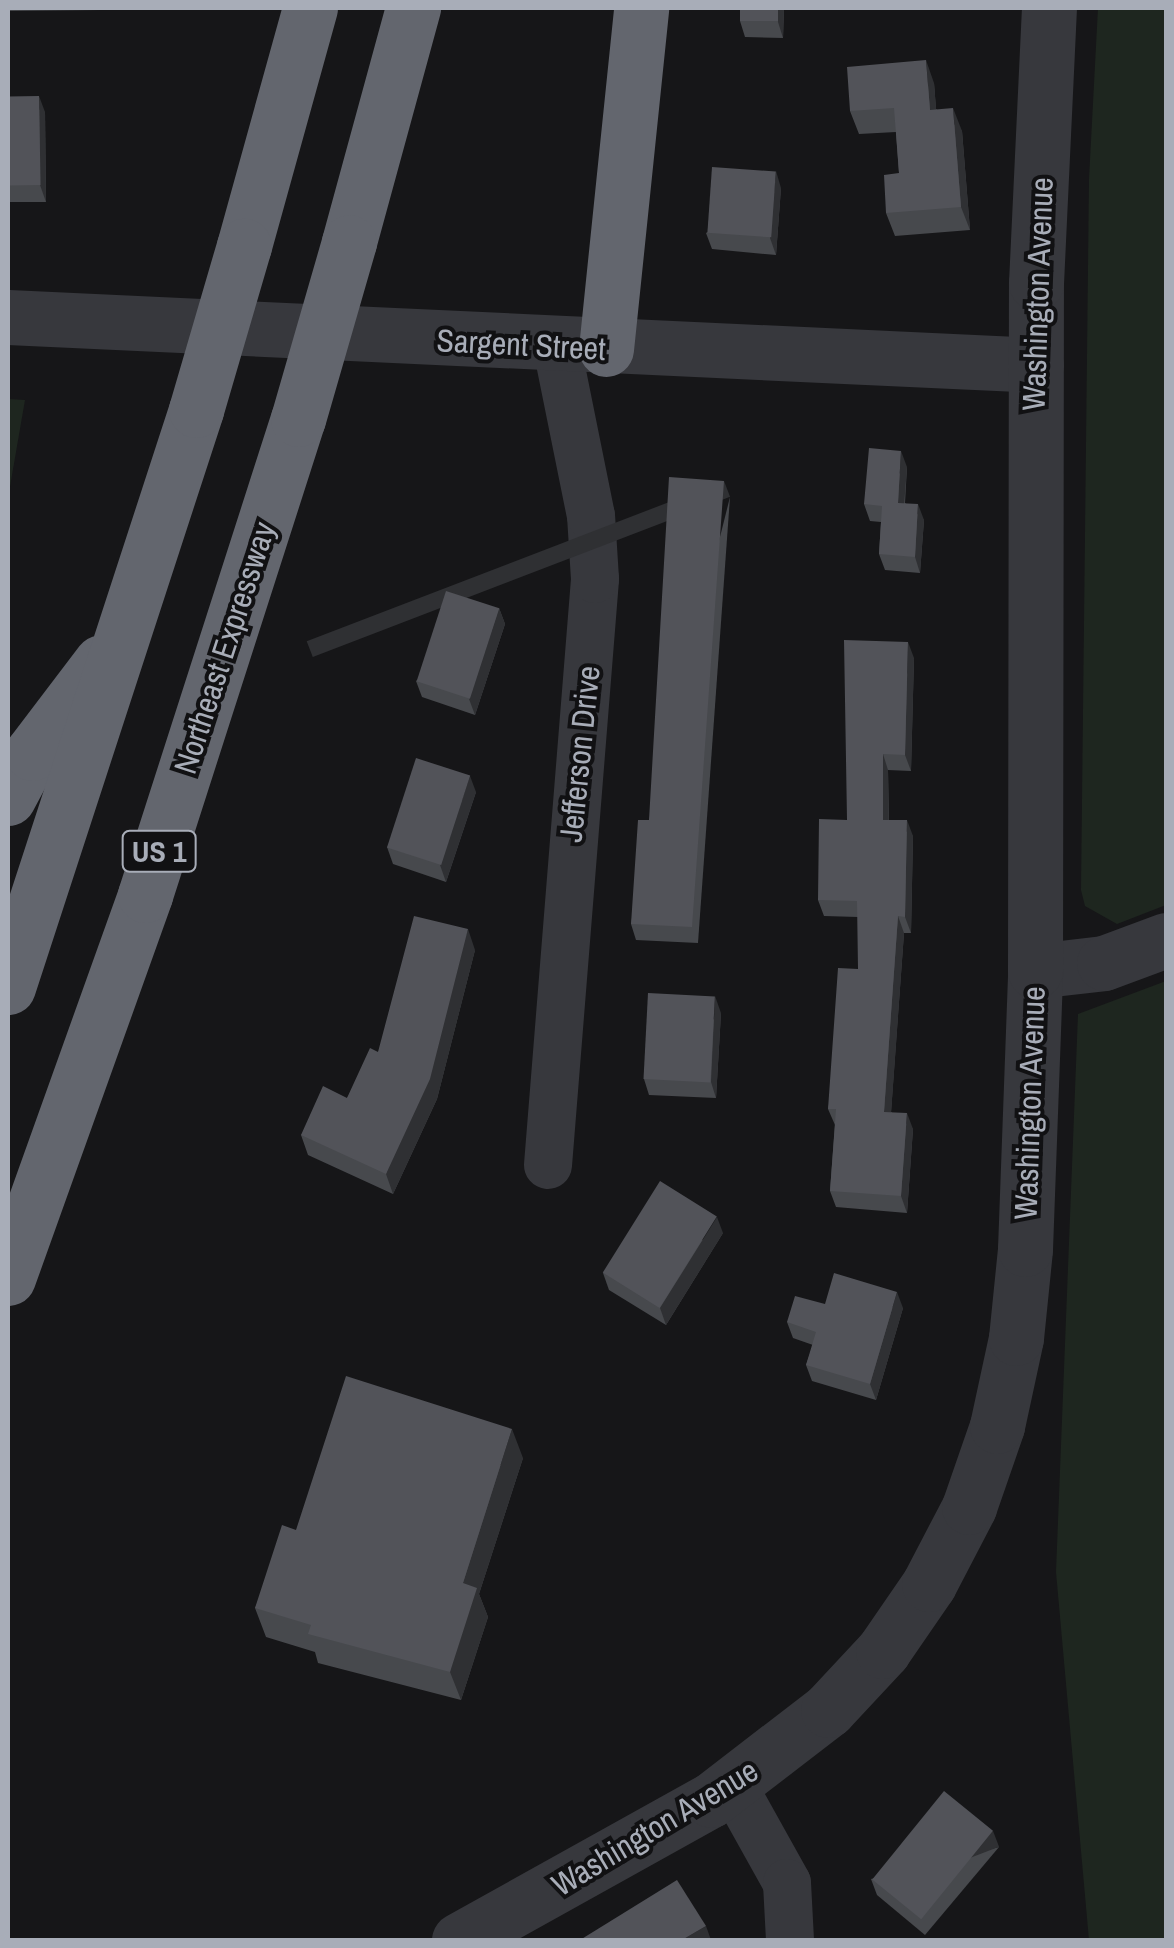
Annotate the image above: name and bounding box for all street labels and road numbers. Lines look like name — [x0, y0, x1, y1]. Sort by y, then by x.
street label: Washington Avenue — [1015, 176, 1061, 412]
street label: Sargent Street — [436, 321, 606, 369]
street label: Northeast Expressway — [166, 517, 284, 779]
street label: Jefferson Drive — [552, 664, 608, 844]
road number: US 1 — [122, 826, 196, 876]
street label: Washington Avenue — [1007, 985, 1053, 1221]
street label: Washington Avenue — [544, 1751, 766, 1905]

